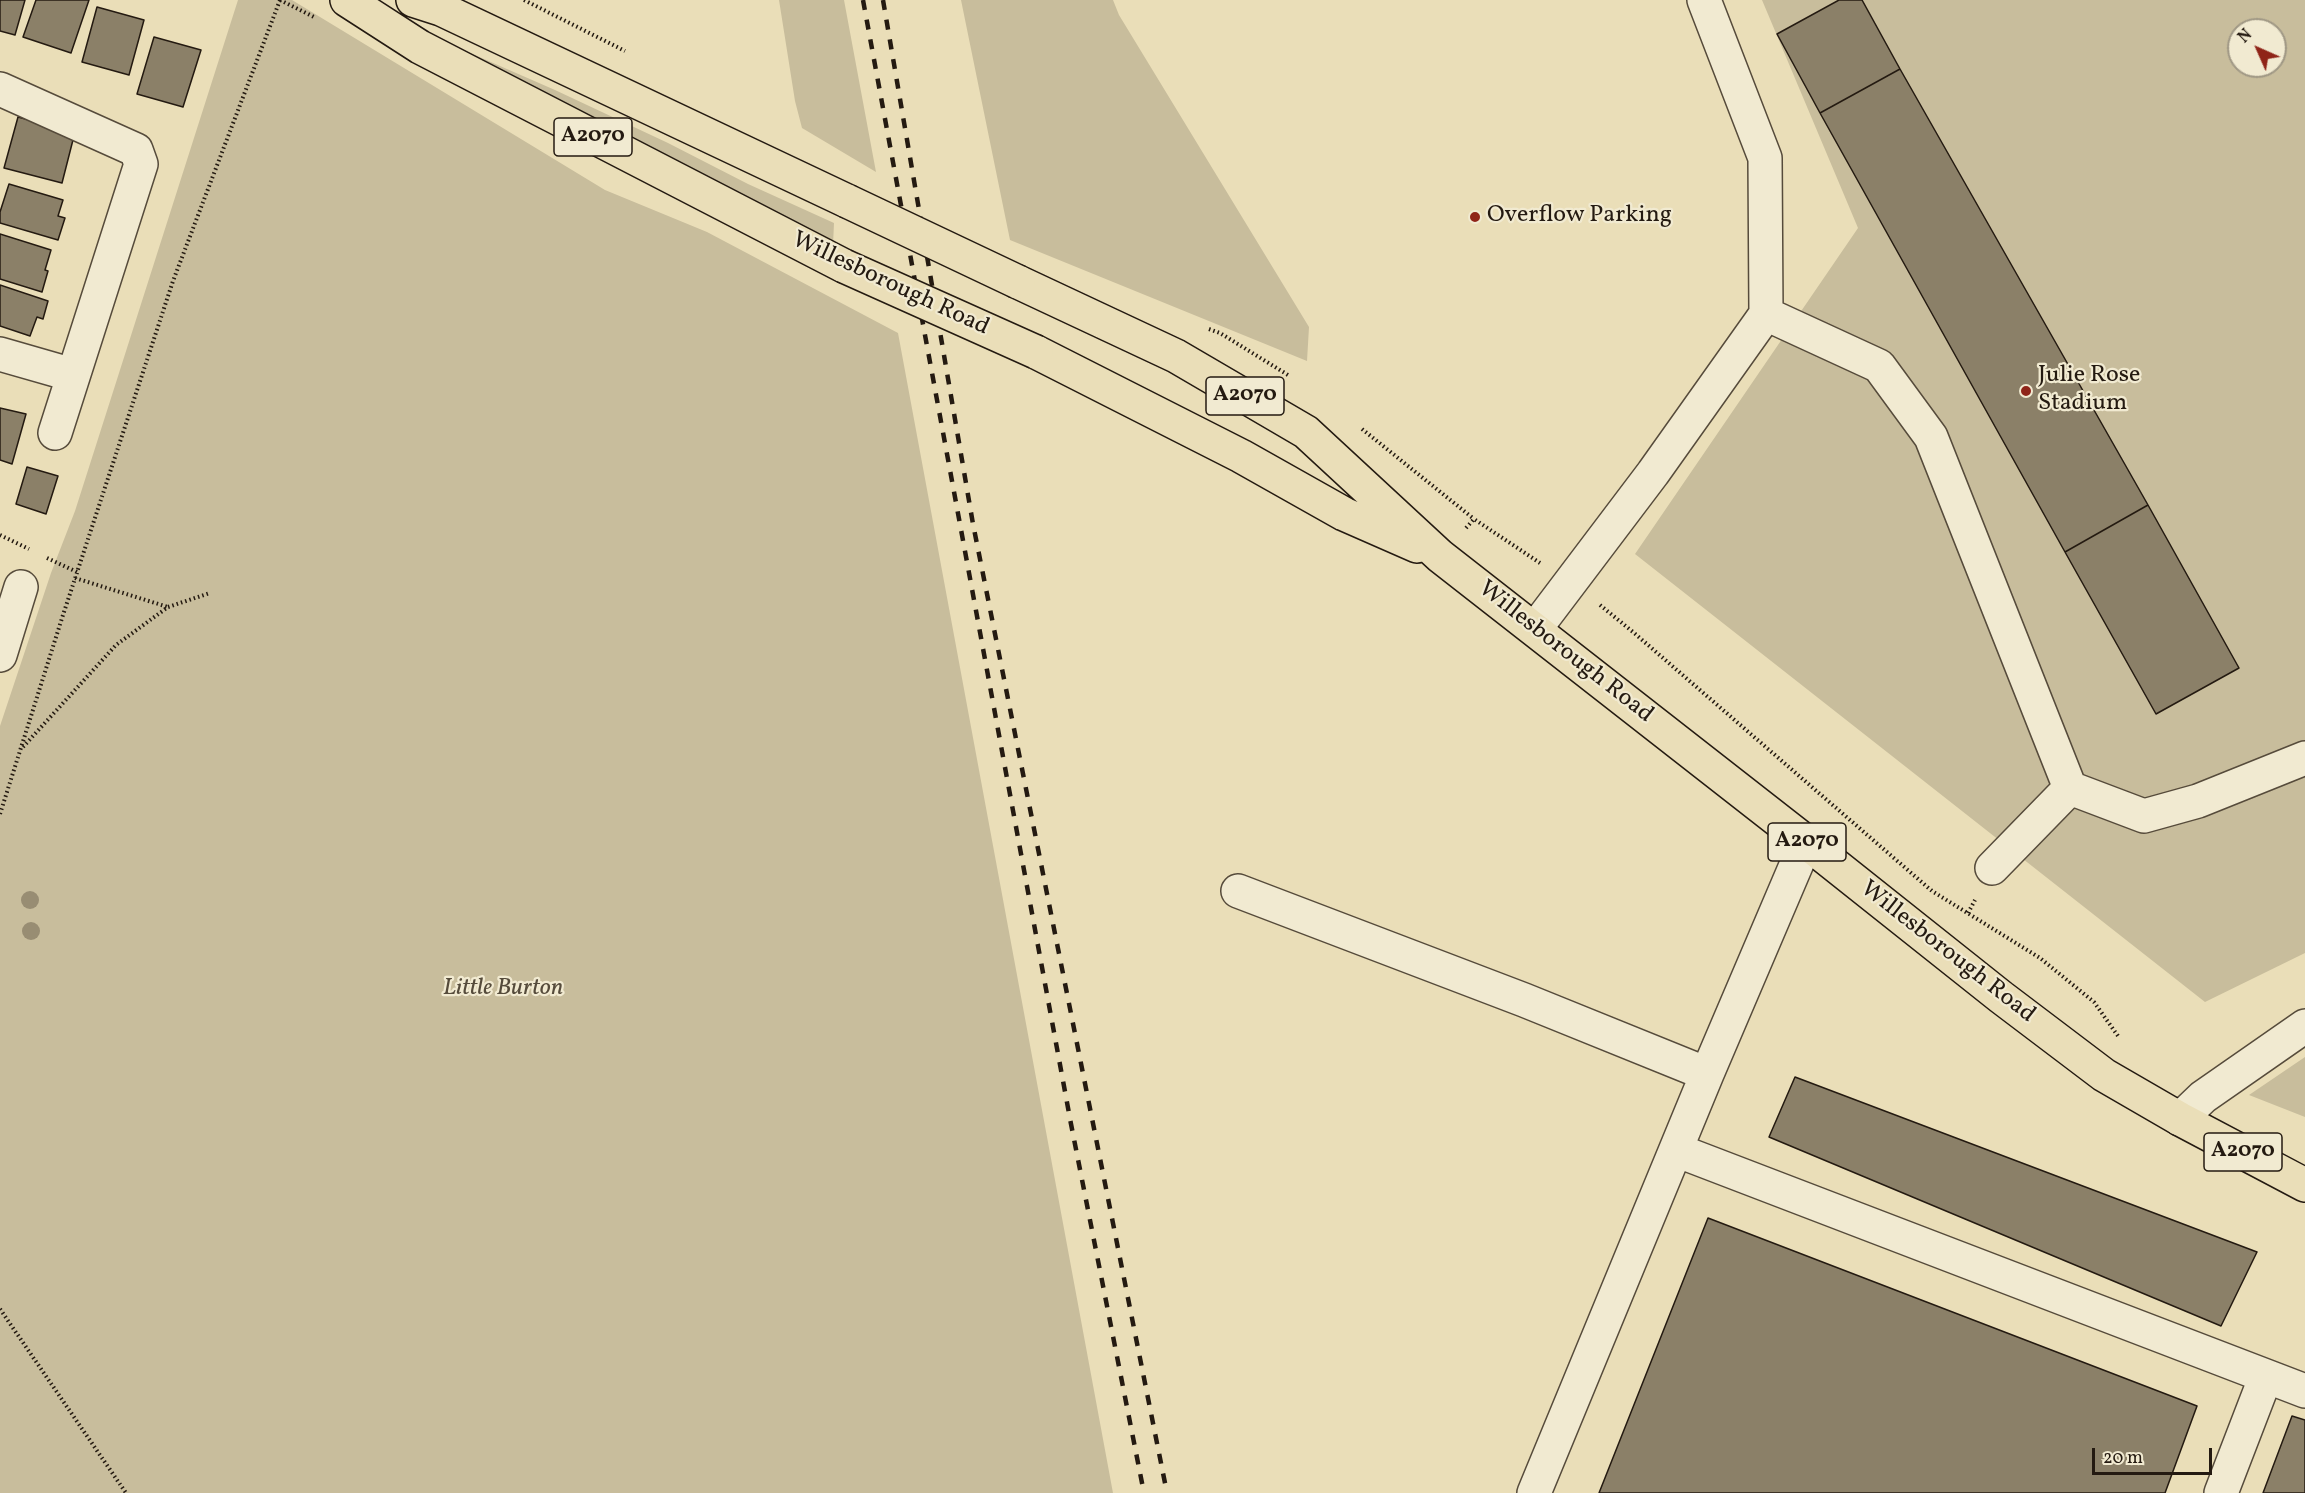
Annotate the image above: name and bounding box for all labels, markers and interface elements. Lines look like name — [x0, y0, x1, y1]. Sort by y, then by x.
north arrow — [2227, 18, 2287, 78]
text: N — [2234, 25, 2258, 49]
road number: A2070 — [554, 118, 632, 156]
place label: Overflow Parking — [1487, 203, 1672, 231]
marker: Overflow Parking — [1468, 210, 1482, 224]
street label: Willesborough Road — [787, 227, 993, 343]
place label: Julie Rose Stadium — [2038, 363, 2140, 419]
road number: A2070 — [1206, 377, 1284, 415]
marker: Julie Rose Stadium — [2019, 384, 2033, 398]
street label: Willesborough Road — [1472, 576, 1658, 730]
road number: A2070 — [1768, 823, 1846, 861]
street label: Willesborough Road — [1854, 876, 2040, 1030]
park label: Little Burton — [443, 976, 563, 1004]
road number: A2070 — [2204, 1133, 2282, 1171]
scale bar — [2095, 1436, 2215, 1474]
text: 20 m — [2103, 1446, 2143, 1471]

